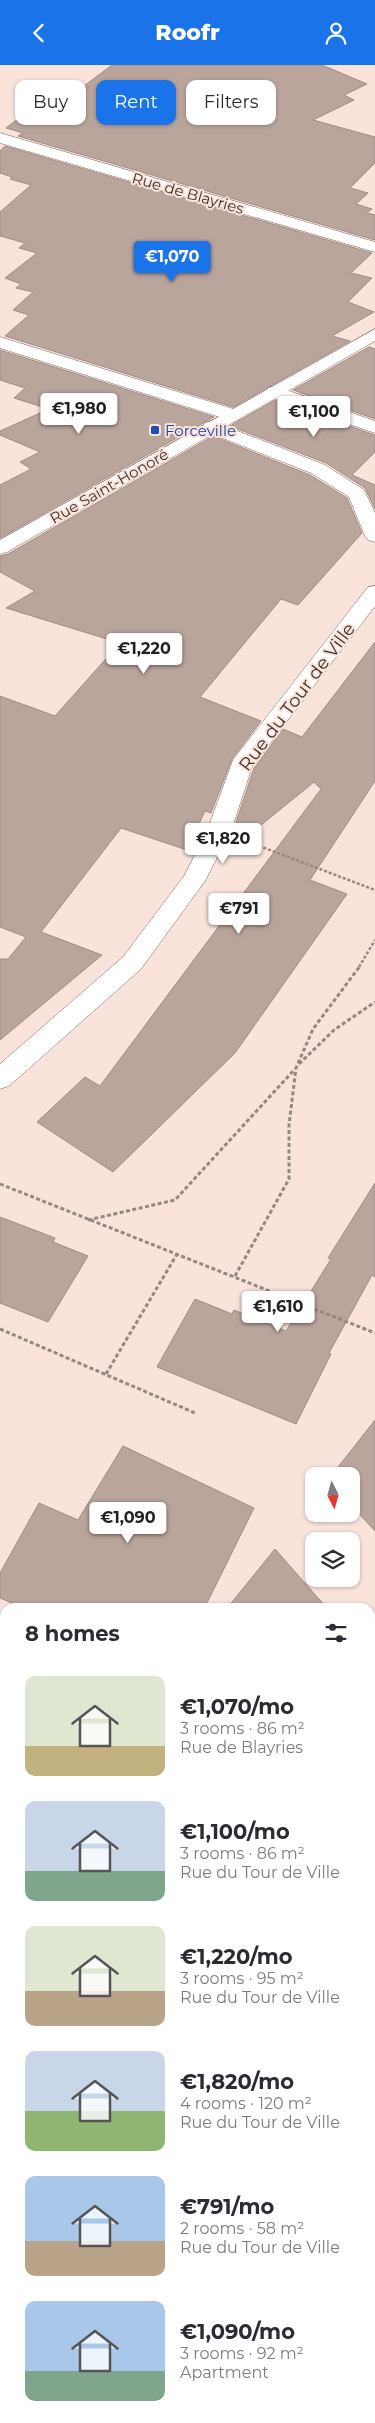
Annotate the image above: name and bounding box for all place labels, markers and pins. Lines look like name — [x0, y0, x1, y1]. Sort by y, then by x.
pin: €1,070 — [131, 241, 213, 283]
pin: €1,980 — [38, 393, 120, 435]
pin: €1,100 — [273, 395, 355, 438]
place label: Forceville — [165, 421, 236, 440]
marker: Forceville — [149, 424, 161, 436]
pin: €1,220 — [103, 633, 185, 675]
pin: €1,820 — [182, 823, 264, 865]
pin: €791 — [209, 893, 269, 935]
pin: €1,610 — [237, 1291, 319, 1333]
pin: €1,090 — [87, 1501, 169, 1544]

